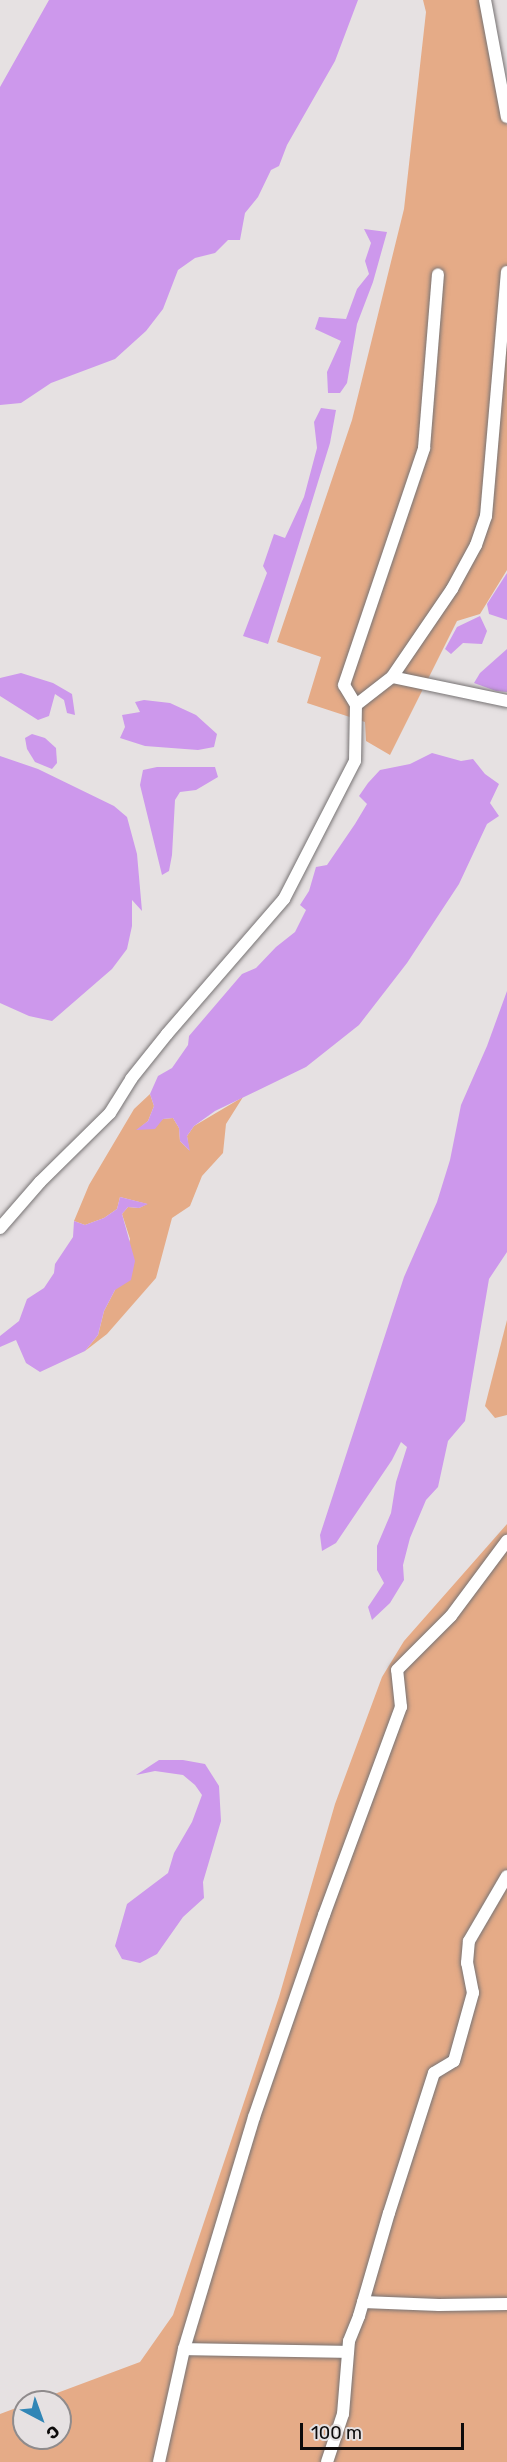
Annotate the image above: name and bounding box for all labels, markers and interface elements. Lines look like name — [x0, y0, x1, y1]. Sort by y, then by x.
north arrow — [12, 2390, 72, 2450]
scale bar — [303, 2411, 466, 2449]
text: С — [42, 2422, 63, 2443]
text: 100 m — [311, 2422, 362, 2444]

